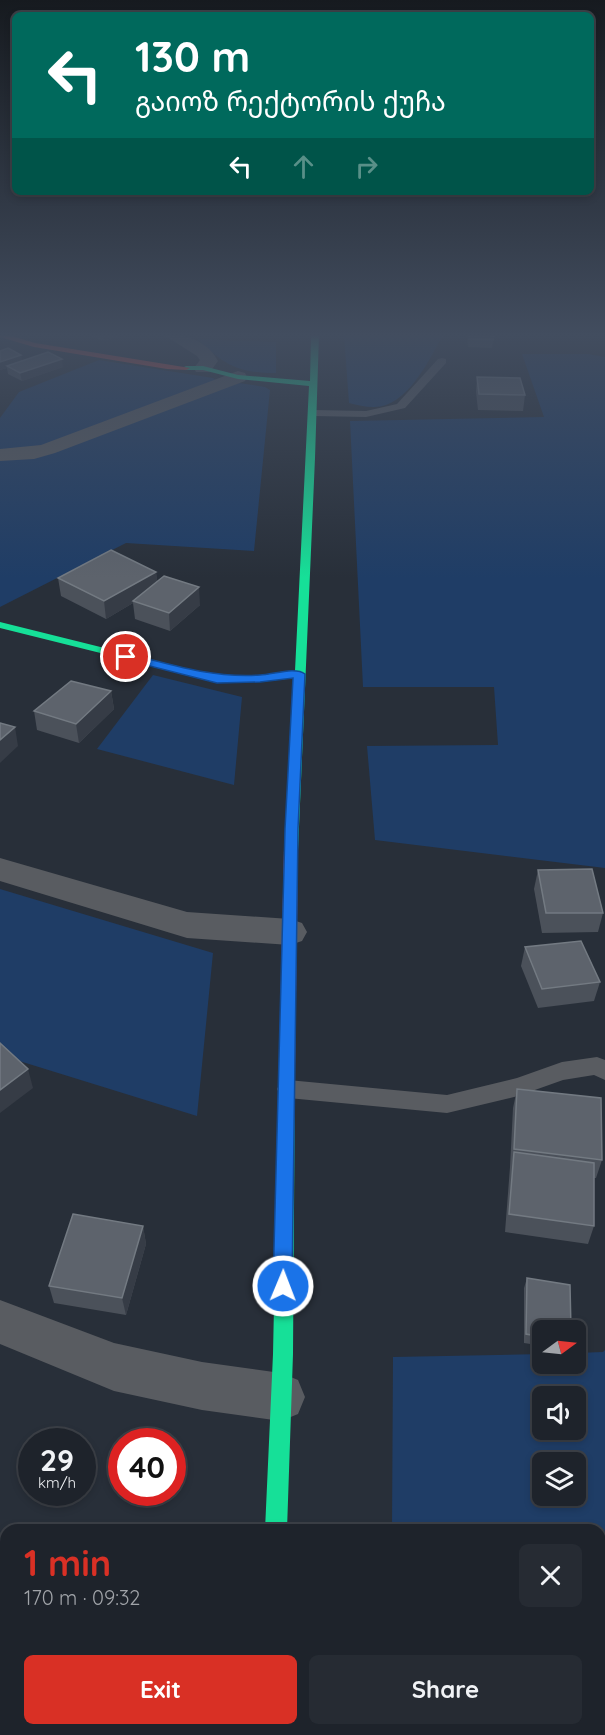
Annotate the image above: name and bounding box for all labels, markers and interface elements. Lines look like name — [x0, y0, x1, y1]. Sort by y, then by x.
text: 130 m — [135, 30, 250, 83]
icon: left — [36, 36, 114, 114]
text: გაიოზ რექტორის ქუჩა — [135, 84, 446, 118]
icon: left — [224, 150, 257, 183]
icon: ahead — [287, 150, 320, 183]
icon: right — [350, 150, 383, 183]
pin — [100, 631, 151, 682]
icon: arrive — [109, 640, 142, 673]
position arrow — [251, 1254, 315, 1318]
north arrow — [532, 1320, 586, 1374]
map controls — [532, 1320, 586, 1506]
button: sound — [532, 1386, 586, 1440]
speed limit sign: 40 — [108, 1428, 186, 1506]
text: 29 — [40, 1441, 74, 1479]
button: layers — [532, 1452, 586, 1506]
text: km/h — [38, 1473, 76, 1492]
text: 1 min — [24, 1540, 111, 1585]
button: close — [519, 1544, 582, 1607]
text: 170 m · 09:32 — [24, 1585, 140, 1610]
button: Exit — [24, 1655, 297, 1724]
button: Share — [309, 1655, 582, 1724]

